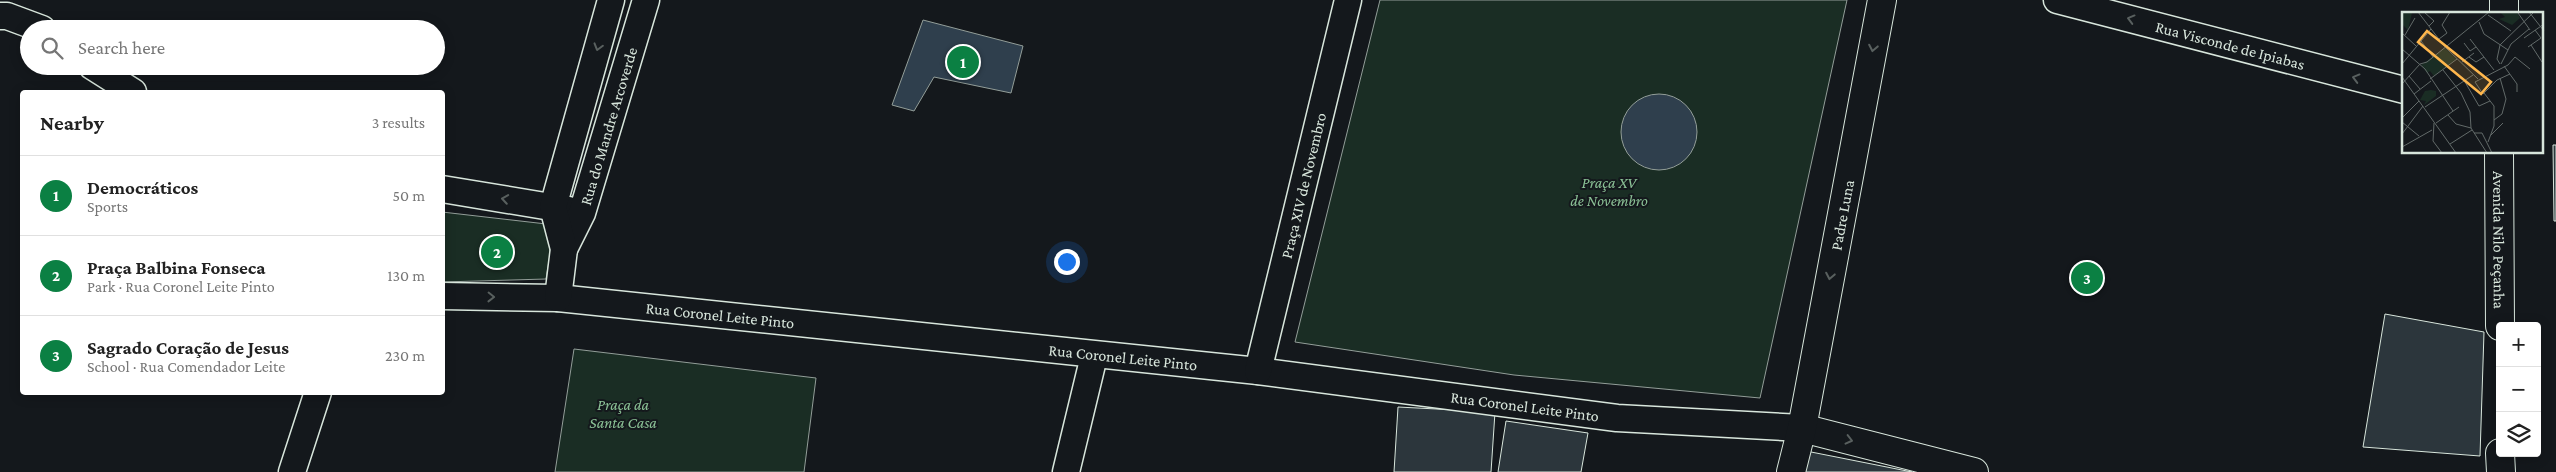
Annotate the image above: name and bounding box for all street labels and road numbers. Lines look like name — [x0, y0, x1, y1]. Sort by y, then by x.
street label: Rua Visconde de Ipiabas — [2154, 17, 2307, 72]
street label: Rua do Mandre Arcoverde — [576, 45, 640, 207]
street label: Praça XIV de Novembro — [1277, 111, 1329, 260]
street label: Avenida Nilo Peçanha — [2490, 171, 2508, 310]
street label: Padre Luna — [1827, 178, 1857, 252]
street label: Rua Coronel Leite Pinto — [645, 299, 795, 331]
street label: Rua Coronel Leite Pinto — [1048, 341, 1198, 373]
street label: Rua Coronel Leite Pinto — [1450, 388, 1600, 424]

